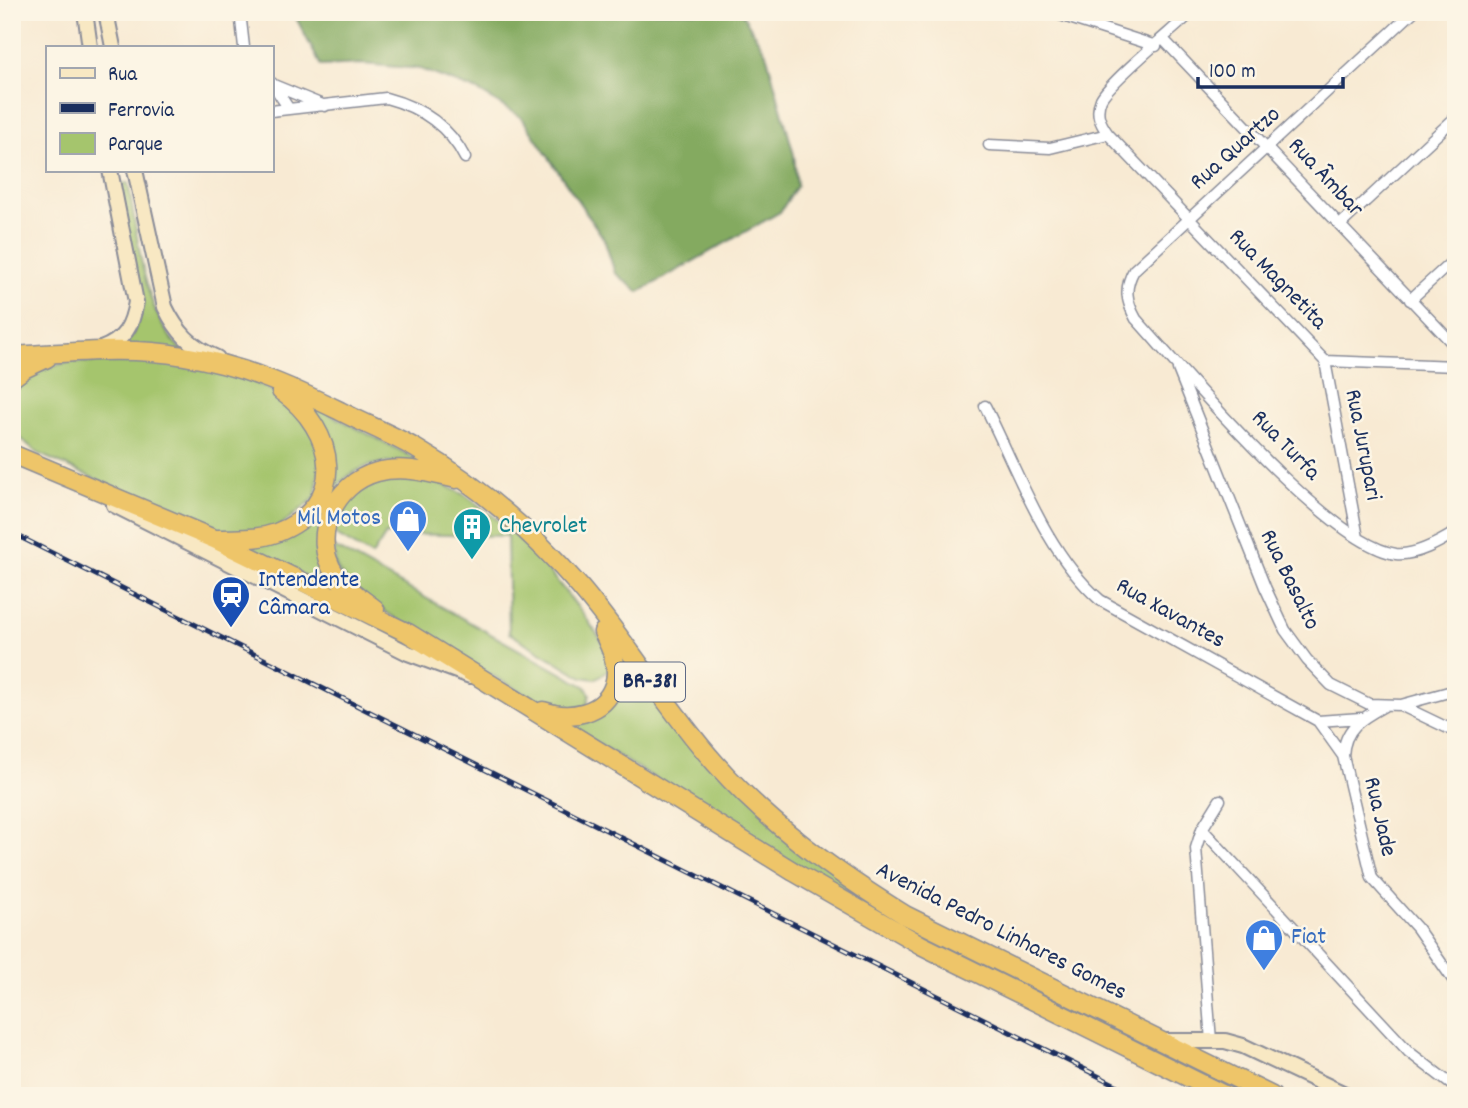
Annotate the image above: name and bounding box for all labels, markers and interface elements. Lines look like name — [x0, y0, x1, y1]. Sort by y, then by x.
legend — [46, 46, 273, 172]
scale bar — [1198, 46, 1344, 90]
text: 100 m — [1209, 58, 1256, 88]
text: Rua — [108, 61, 138, 91]
text: Ferrovia — [108, 97, 175, 127]
street label: Rua Quartzo — [1183, 99, 1289, 199]
street label: Rua Âmbar — [1279, 130, 1371, 226]
text: Parque — [108, 131, 163, 161]
street label: Rua Magnetita — [1220, 222, 1335, 339]
street label: Rua Jurupari — [1335, 386, 1389, 504]
street label: Rua Turfa — [1242, 403, 1328, 490]
shop icon: Mil Motos — [387, 498, 429, 553]
place label: Mil Motos — [297, 502, 381, 536]
building icon: Chevrolet — [451, 506, 493, 561]
place label: Chevrolet — [499, 510, 587, 544]
street label: Rua Basalto — [1250, 524, 1328, 636]
place label: Intendente Câmara — [258, 564, 359, 626]
street label: Rua Xavantes — [1109, 570, 1231, 658]
station icon: Intendente Câmara — [210, 574, 252, 629]
road number: BR-381 — [615, 662, 685, 702]
street label: Rua Jade — [1353, 774, 1405, 860]
street label: Avenida Pedro Linhares Gomes — [870, 854, 1132, 1010]
shop icon: Fiat — [1243, 917, 1285, 972]
place label: Fiat — [1291, 921, 1326, 955]

